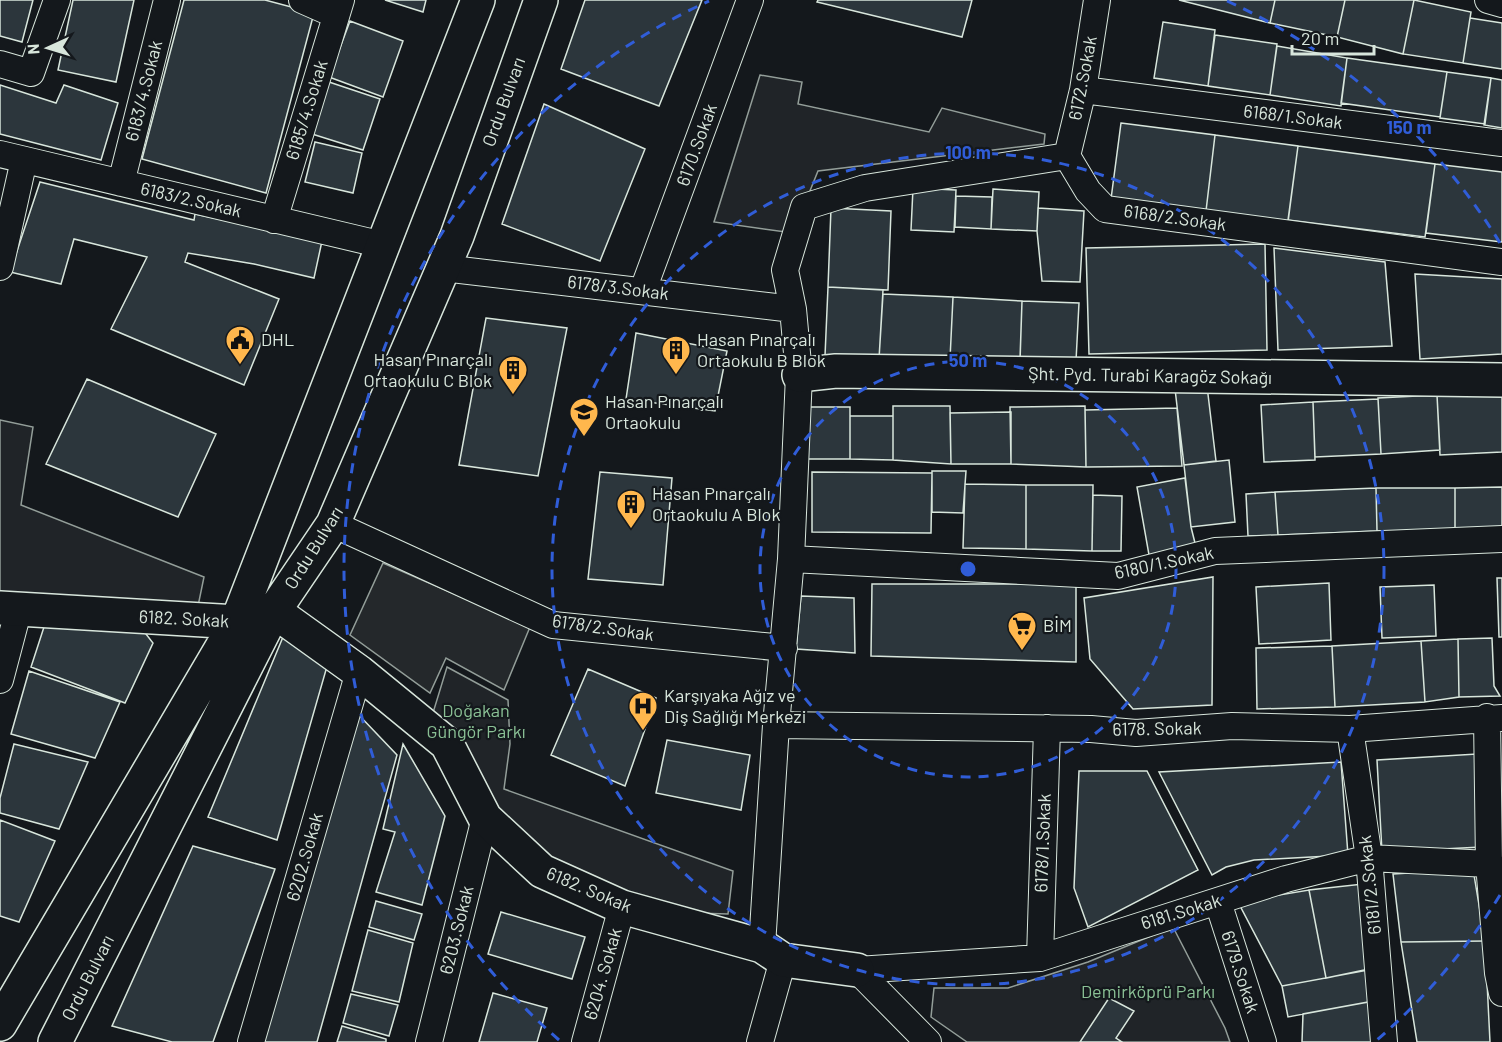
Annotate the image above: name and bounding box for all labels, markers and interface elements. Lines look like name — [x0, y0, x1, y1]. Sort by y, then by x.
north arrow — [18, 18, 78, 78]
scale bar — [1292, 18, 1374, 56]
text: 20 m — [1301, 27, 1339, 49]
street label: 6172.Sokak — [1063, 34, 1101, 122]
street label: 6183/4.Sokak — [120, 38, 166, 144]
text: N — [23, 43, 42, 55]
street label: Ordu Bulvarı — [477, 54, 529, 149]
street label: 6185/4.Sokak — [280, 57, 332, 162]
street label: 6168/1.Sokak — [1242, 99, 1344, 133]
street label: 6170.Sokak — [671, 100, 721, 189]
text: 150 m — [1387, 116, 1431, 138]
text: 100 m — [945, 141, 991, 163]
street label: 6183/2.Sokak — [139, 177, 244, 221]
street label: 6168/2.Sokak — [1123, 199, 1228, 235]
street label: 6178/3.Sokak — [566, 270, 670, 304]
public building icon: DHL — [224, 324, 256, 366]
place label: DHL — [261, 328, 294, 350]
place label: Hasan Pınarçalı Ortaokulu B Blok — [697, 328, 826, 371]
building icon: Hasan Pınarçalı Ortaokulu B Blok — [660, 334, 692, 376]
place label: Hasan Pınarçalı Ortaokulu C Blok — [364, 348, 492, 391]
text: 50 m — [949, 349, 987, 371]
building icon: Hasan Pınarçalı Ortaokulu C Blok — [497, 354, 529, 396]
street label: Şht. Pyd. Turabi Karagöz Sokağı — [1028, 362, 1272, 388]
place label: Hasan Pınarçalı Ortaokulu — [605, 390, 723, 433]
school or university icon: Hasan Pınarçalı Ortaokulu — [568, 396, 600, 438]
place label: Hasan Pınarçalı Ortaokulu A Blok — [652, 482, 780, 525]
building icon: Hasan Pınarçalı Ortaokulu A Blok — [615, 488, 647, 530]
street label: Ordu Bulvarı — [279, 502, 347, 593]
street label: 6180/1.Sokak — [1112, 541, 1215, 583]
centre of rings — [958, 559, 978, 579]
street label: 6182. Sokak — [138, 605, 230, 631]
street label: 6178/2.Sokak — [551, 609, 655, 645]
supermarket icon: BİM — [1006, 610, 1038, 652]
place label: BİM — [1043, 614, 1072, 636]
place label: Karşıyaka Ağız ve Diş Sağlığı Merkezi — [664, 684, 806, 727]
hospital icon: Karşıyaka Ağız ve Diş Sağlığı Merkezi — [627, 690, 659, 732]
park label: Doğakan Güngör Parkı — [426, 699, 526, 742]
street label: 6178. Sokak — [1112, 716, 1202, 740]
street label: 6178/1.Sokak — [1029, 793, 1055, 893]
street label: 6202.Sokak — [281, 810, 327, 904]
street label: 6181/2.Sokak — [1353, 834, 1385, 936]
street label: 6182. Sokak — [544, 861, 635, 917]
street label: 6203.Sokak — [434, 883, 478, 976]
street label: 6181.Sokak — [1138, 888, 1224, 934]
street label: 6204. Sokak — [578, 925, 626, 1022]
street label: 6179.Sokak — [1217, 928, 1265, 1016]
street label: Ordu Bulvarı — [56, 931, 118, 1024]
park label: Demirköprü Parkı — [1081, 980, 1215, 1002]

